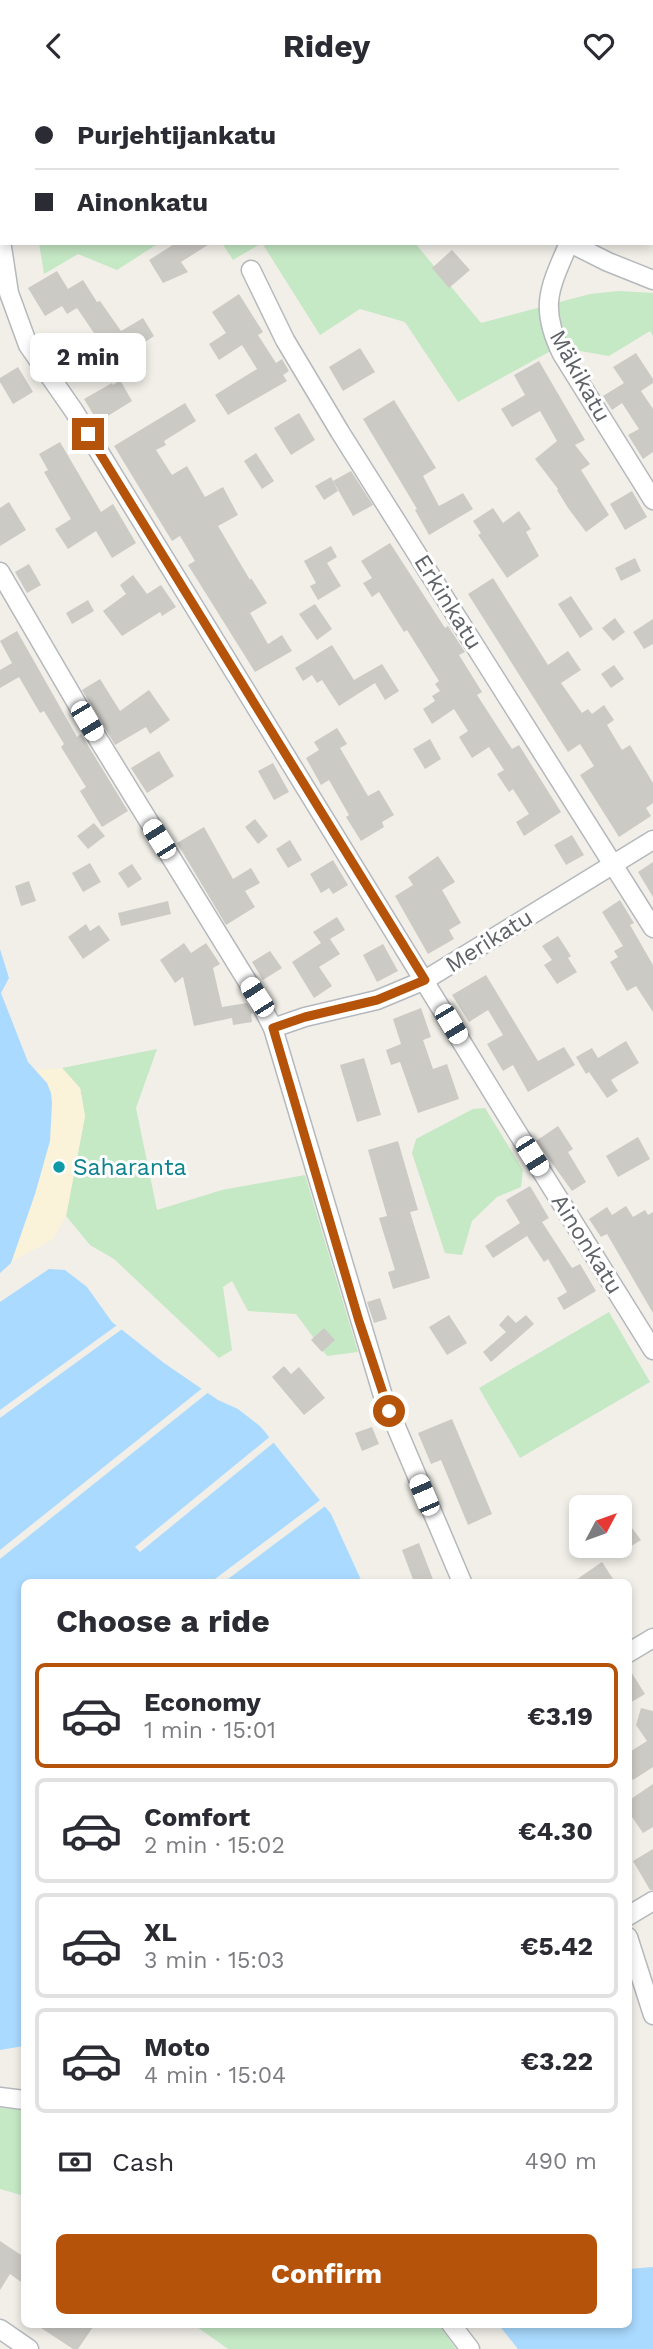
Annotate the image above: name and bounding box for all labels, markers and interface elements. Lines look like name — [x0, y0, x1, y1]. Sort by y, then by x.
icon: back — [35, 27, 73, 65]
text: Ridey — [283, 27, 370, 65]
icon: heart — [580, 27, 618, 65]
text: Purjehtijankatu — [77, 120, 276, 150]
text: Ainonkatu — [77, 187, 208, 217]
street label: Mäkikatu — [544, 325, 616, 427]
callout: 2 min — [30, 333, 146, 381]
text: 2 min — [57, 344, 119, 371]
route end — [72, 418, 104, 450]
street label: Erkinkatu — [408, 550, 488, 654]
car — [68, 698, 107, 744]
car — [139, 816, 180, 862]
street label: Merikatu — [441, 904, 537, 978]
car — [237, 974, 278, 1020]
car — [432, 1001, 471, 1047]
car — [512, 1133, 553, 1179]
place label: Saharanta — [73, 1154, 187, 1181]
marker: Saharanta — [51, 1159, 67, 1175]
street label: Ainonkatu — [546, 1189, 628, 1299]
route start — [373, 1395, 405, 1427]
car — [407, 1472, 442, 1518]
north arrow — [569, 1495, 632, 1557]
map controls — [569, 1495, 632, 1558]
text: Choose a ride — [56, 1602, 270, 1640]
icon: car — [60, 1684, 123, 1747]
text: Economy — [144, 1687, 261, 1717]
text: €3.19 — [527, 1701, 593, 1731]
text: 1 min · 15:01 — [144, 1717, 276, 1744]
icon: car — [60, 1799, 123, 1862]
text: Comfort — [144, 1802, 250, 1832]
text: €4.30 — [518, 1816, 593, 1846]
text: 2 min · 15:02 — [144, 1832, 285, 1859]
icon: car — [60, 1914, 123, 1977]
text: XL — [144, 1917, 177, 1947]
text: €5.42 — [520, 1931, 593, 1961]
text: 3 min · 15:03 — [144, 1947, 284, 1974]
icon: car — [60, 2029, 123, 2092]
text: Moto — [144, 2032, 210, 2062]
text: €3.22 — [521, 2046, 593, 2076]
text: 4 min · 15:04 — [144, 2062, 286, 2089]
icon: cash — [56, 2143, 94, 2181]
text: Cash — [112, 2147, 174, 2177]
text: 490 m — [525, 2148, 597, 2175]
button: Confirm — [56, 2234, 597, 2314]

